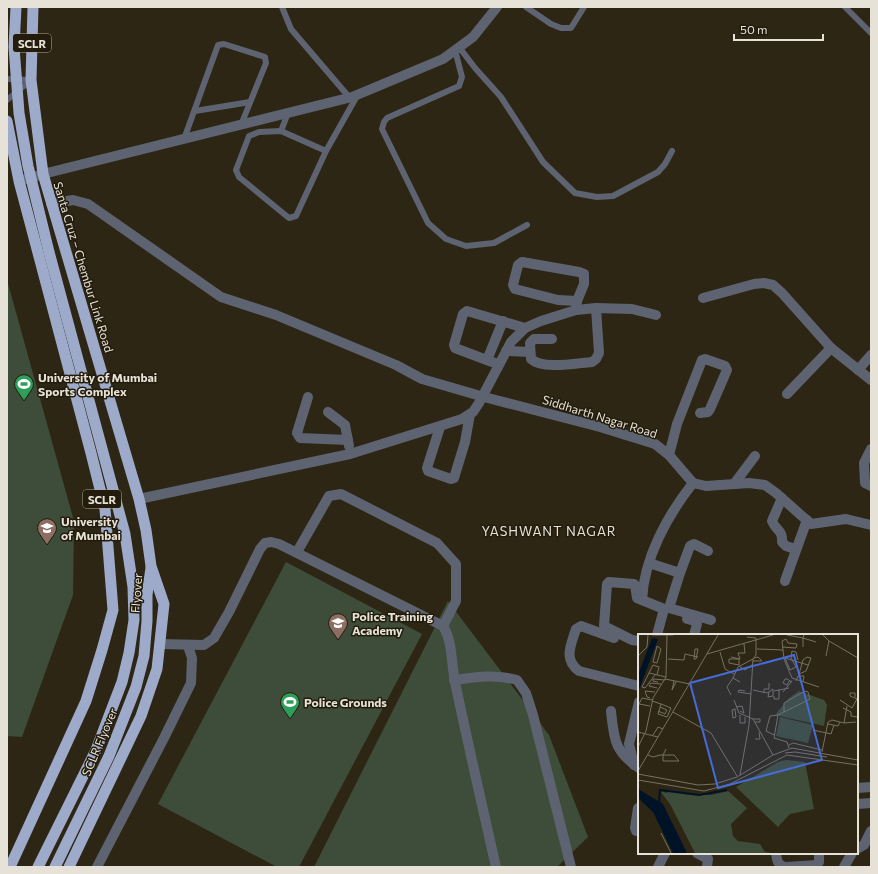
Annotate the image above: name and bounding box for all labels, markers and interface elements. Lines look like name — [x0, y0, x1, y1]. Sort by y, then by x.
scale bar — [734, 16, 823, 42]
text: 50 m — [740, 22, 768, 36]
road number: SCLR — [13, 34, 51, 52]
street label: Santa Cruz – Chembur Link Road — [51, 180, 117, 354]
place label: University of Mumbai Sports Complex — [38, 370, 157, 398]
sports icon: University of Mumbai Sports Complex — [13, 373, 35, 401]
street label: Siddharth Nagar Road — [541, 392, 659, 440]
road number: SCLR — [83, 490, 121, 508]
place label: University of Mumbai — [61, 514, 121, 542]
school or university icon: University of Mumbai — [36, 517, 58, 545]
district label: YASHWANT NAGAR — [481, 523, 617, 539]
street label: Flyover — [128, 572, 144, 613]
place label: Police Training Academy — [352, 609, 434, 637]
school or university icon: Police Training Academy — [327, 612, 349, 640]
inset map — [638, 634, 858, 854]
sports icon: Police Grounds — [279, 691, 301, 719]
place label: Police Grounds — [304, 695, 387, 709]
street label: SCLR Flyover — [78, 706, 120, 778]

